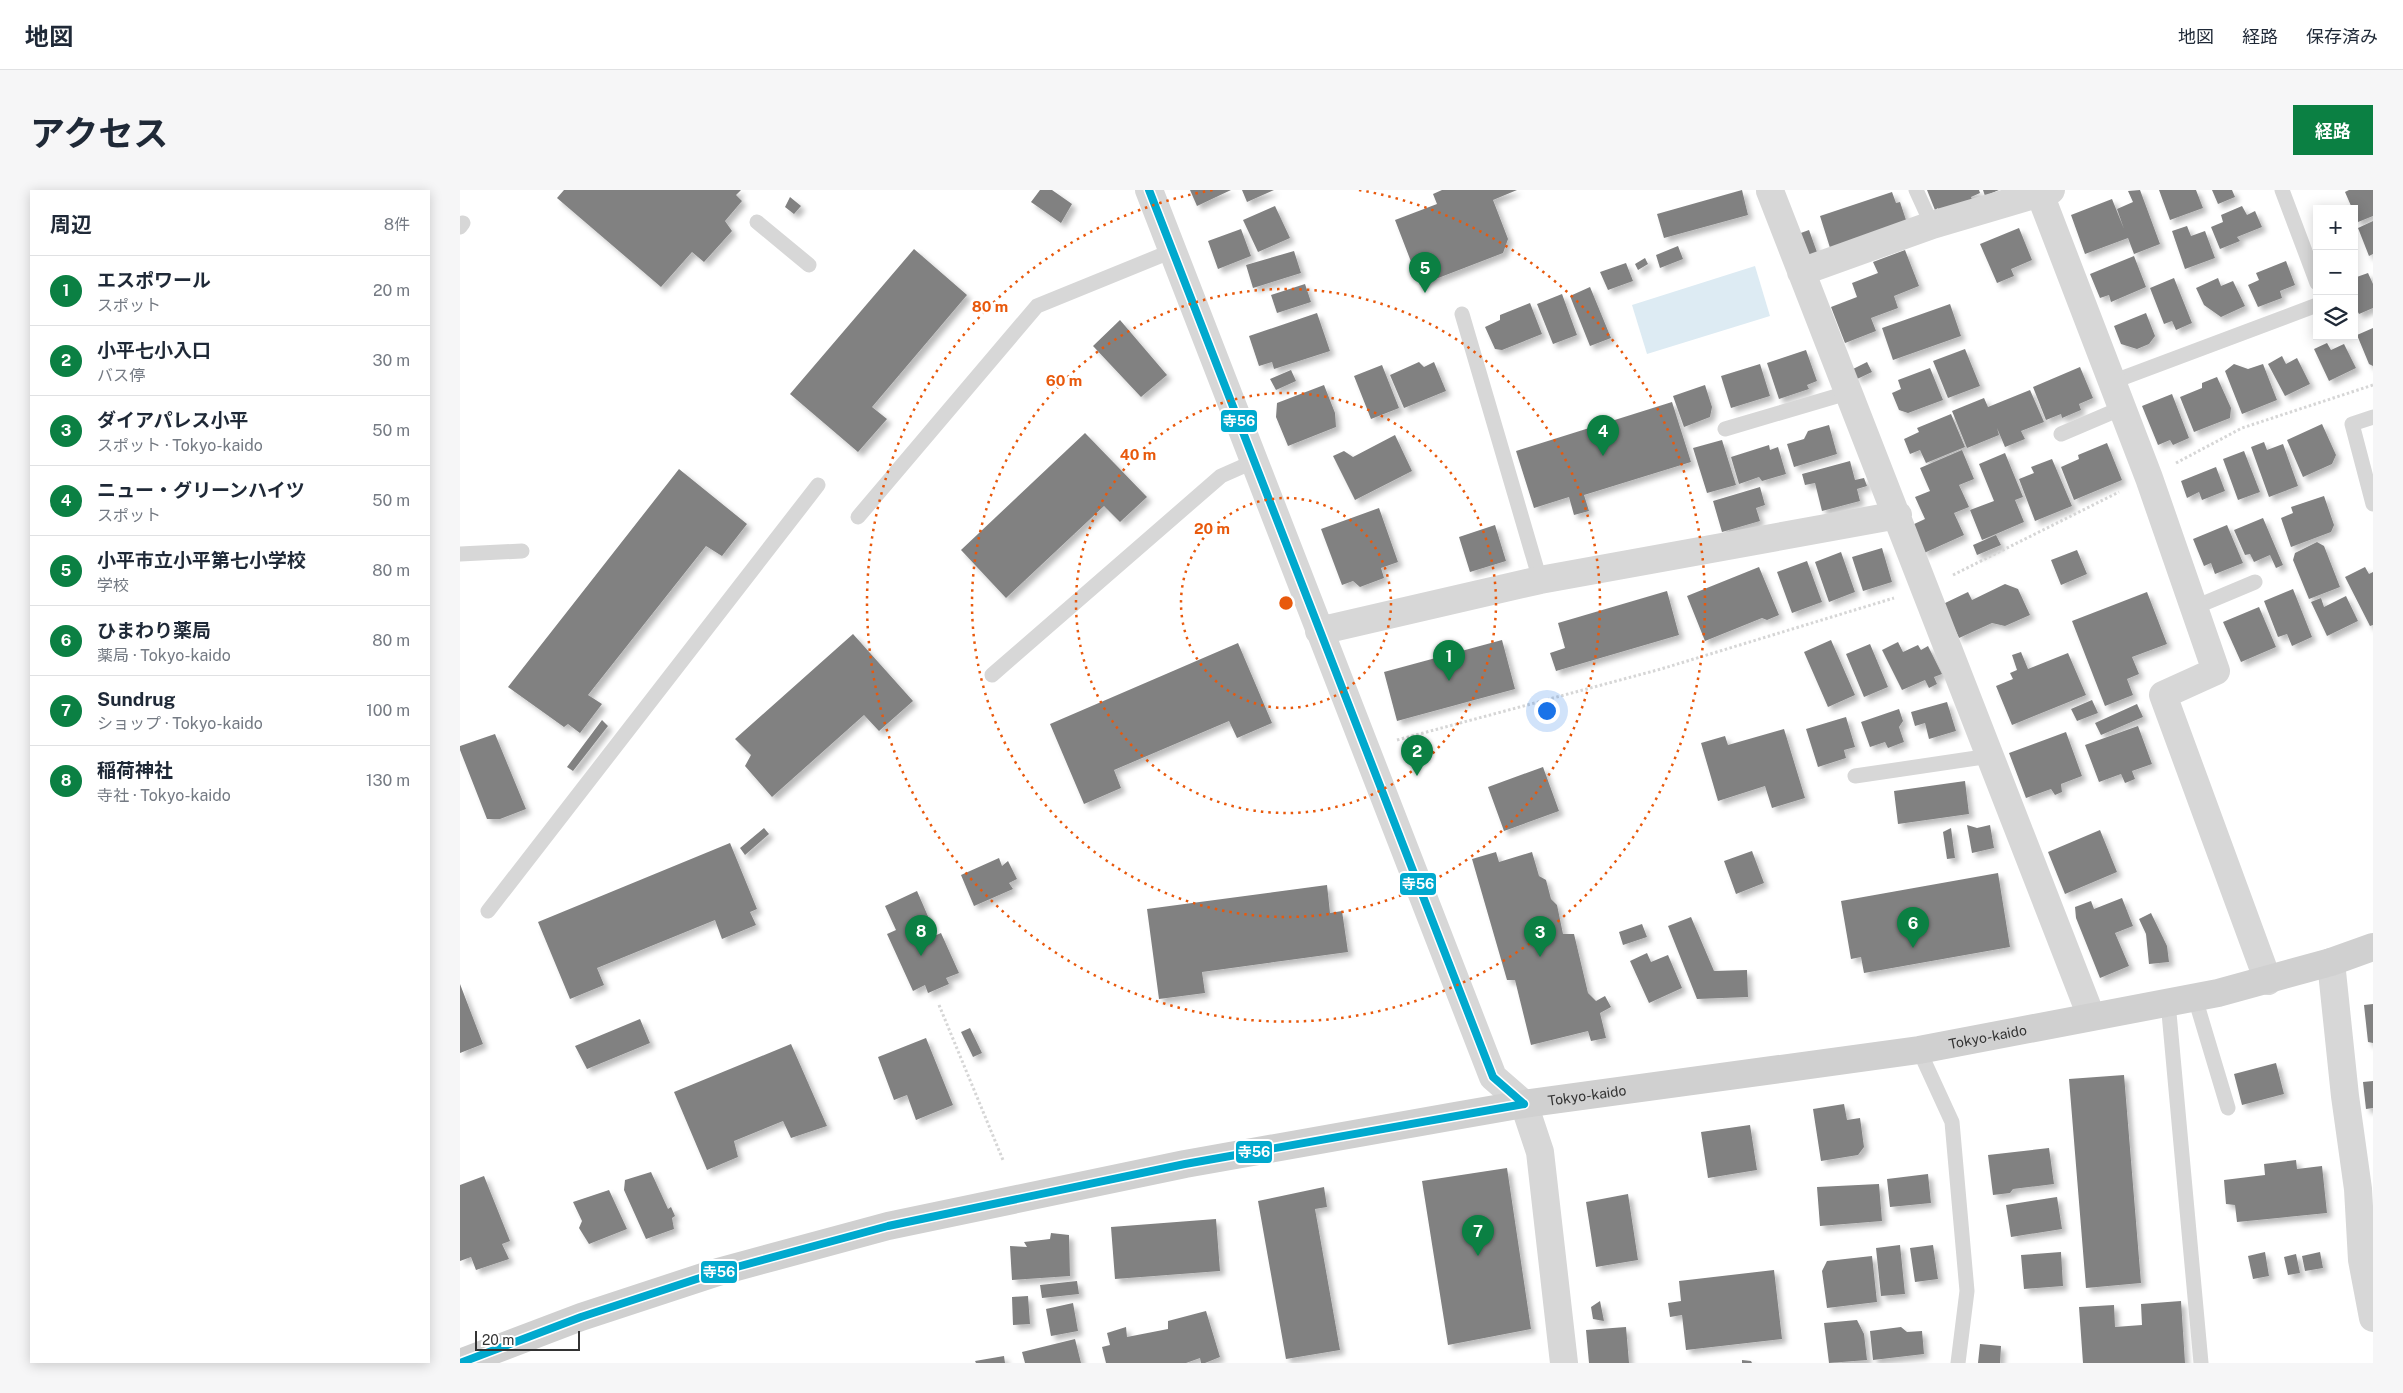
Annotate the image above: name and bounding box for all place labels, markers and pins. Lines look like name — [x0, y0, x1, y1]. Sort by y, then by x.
pin: 5 — [1409, 252, 1441, 293]
pin: 4 — [1587, 415, 1619, 456]
centre of rings — [1277, 594, 1295, 612]
pin: 1 — [1433, 640, 1465, 681]
pin: 2 — [1401, 735, 1433, 776]
pin: 6 — [1897, 907, 1929, 948]
pin: 8 — [905, 915, 937, 956]
pin: 3 — [1524, 916, 1556, 957]
pin: 7 — [1462, 1215, 1494, 1256]

